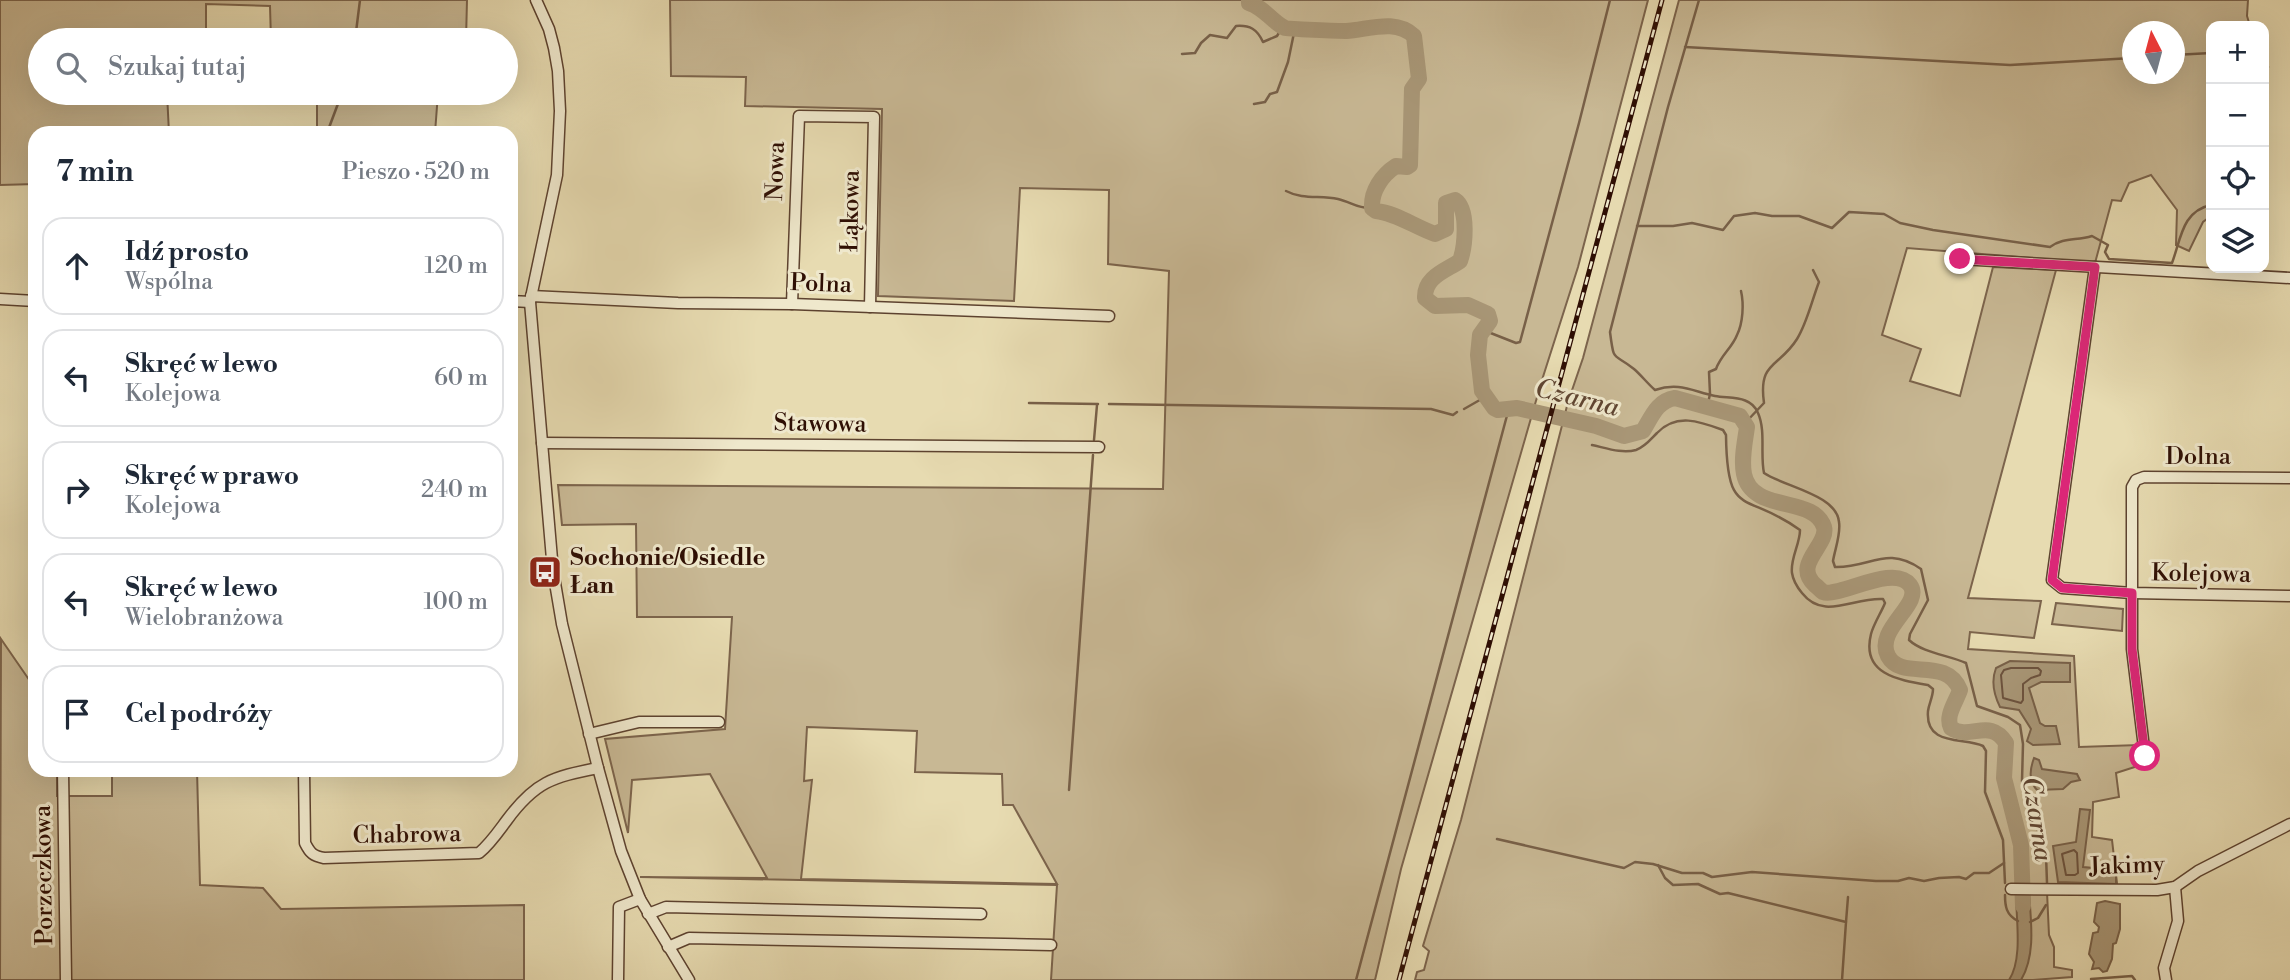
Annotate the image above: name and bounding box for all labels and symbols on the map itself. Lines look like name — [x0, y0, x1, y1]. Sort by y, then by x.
north arrow — [2122, 21, 2185, 84]
street label: Nowa — [760, 140, 792, 201]
street label: Łąkowa — [835, 169, 867, 252]
route end — [1944, 243, 1975, 274]
street label: Polna — [790, 268, 853, 300]
water label: Czarna — [1532, 372, 1623, 424]
street label: Stawowa — [773, 408, 868, 440]
street label: Dolna — [2165, 442, 2232, 472]
place label: Sochonie/Osiedle Łan — [570, 543, 766, 601]
bus stop icon: Sochonie/Osiedle Łan — [526, 553, 564, 591]
street label: Kolejowa — [2151, 558, 2252, 590]
route start — [2129, 740, 2160, 771]
water label: Czarna — [2015, 774, 2060, 864]
street label: Porzeczkowa — [28, 804, 60, 945]
street label: Chabrowa — [352, 819, 462, 851]
street label: Jakimy — [2088, 850, 2165, 882]

